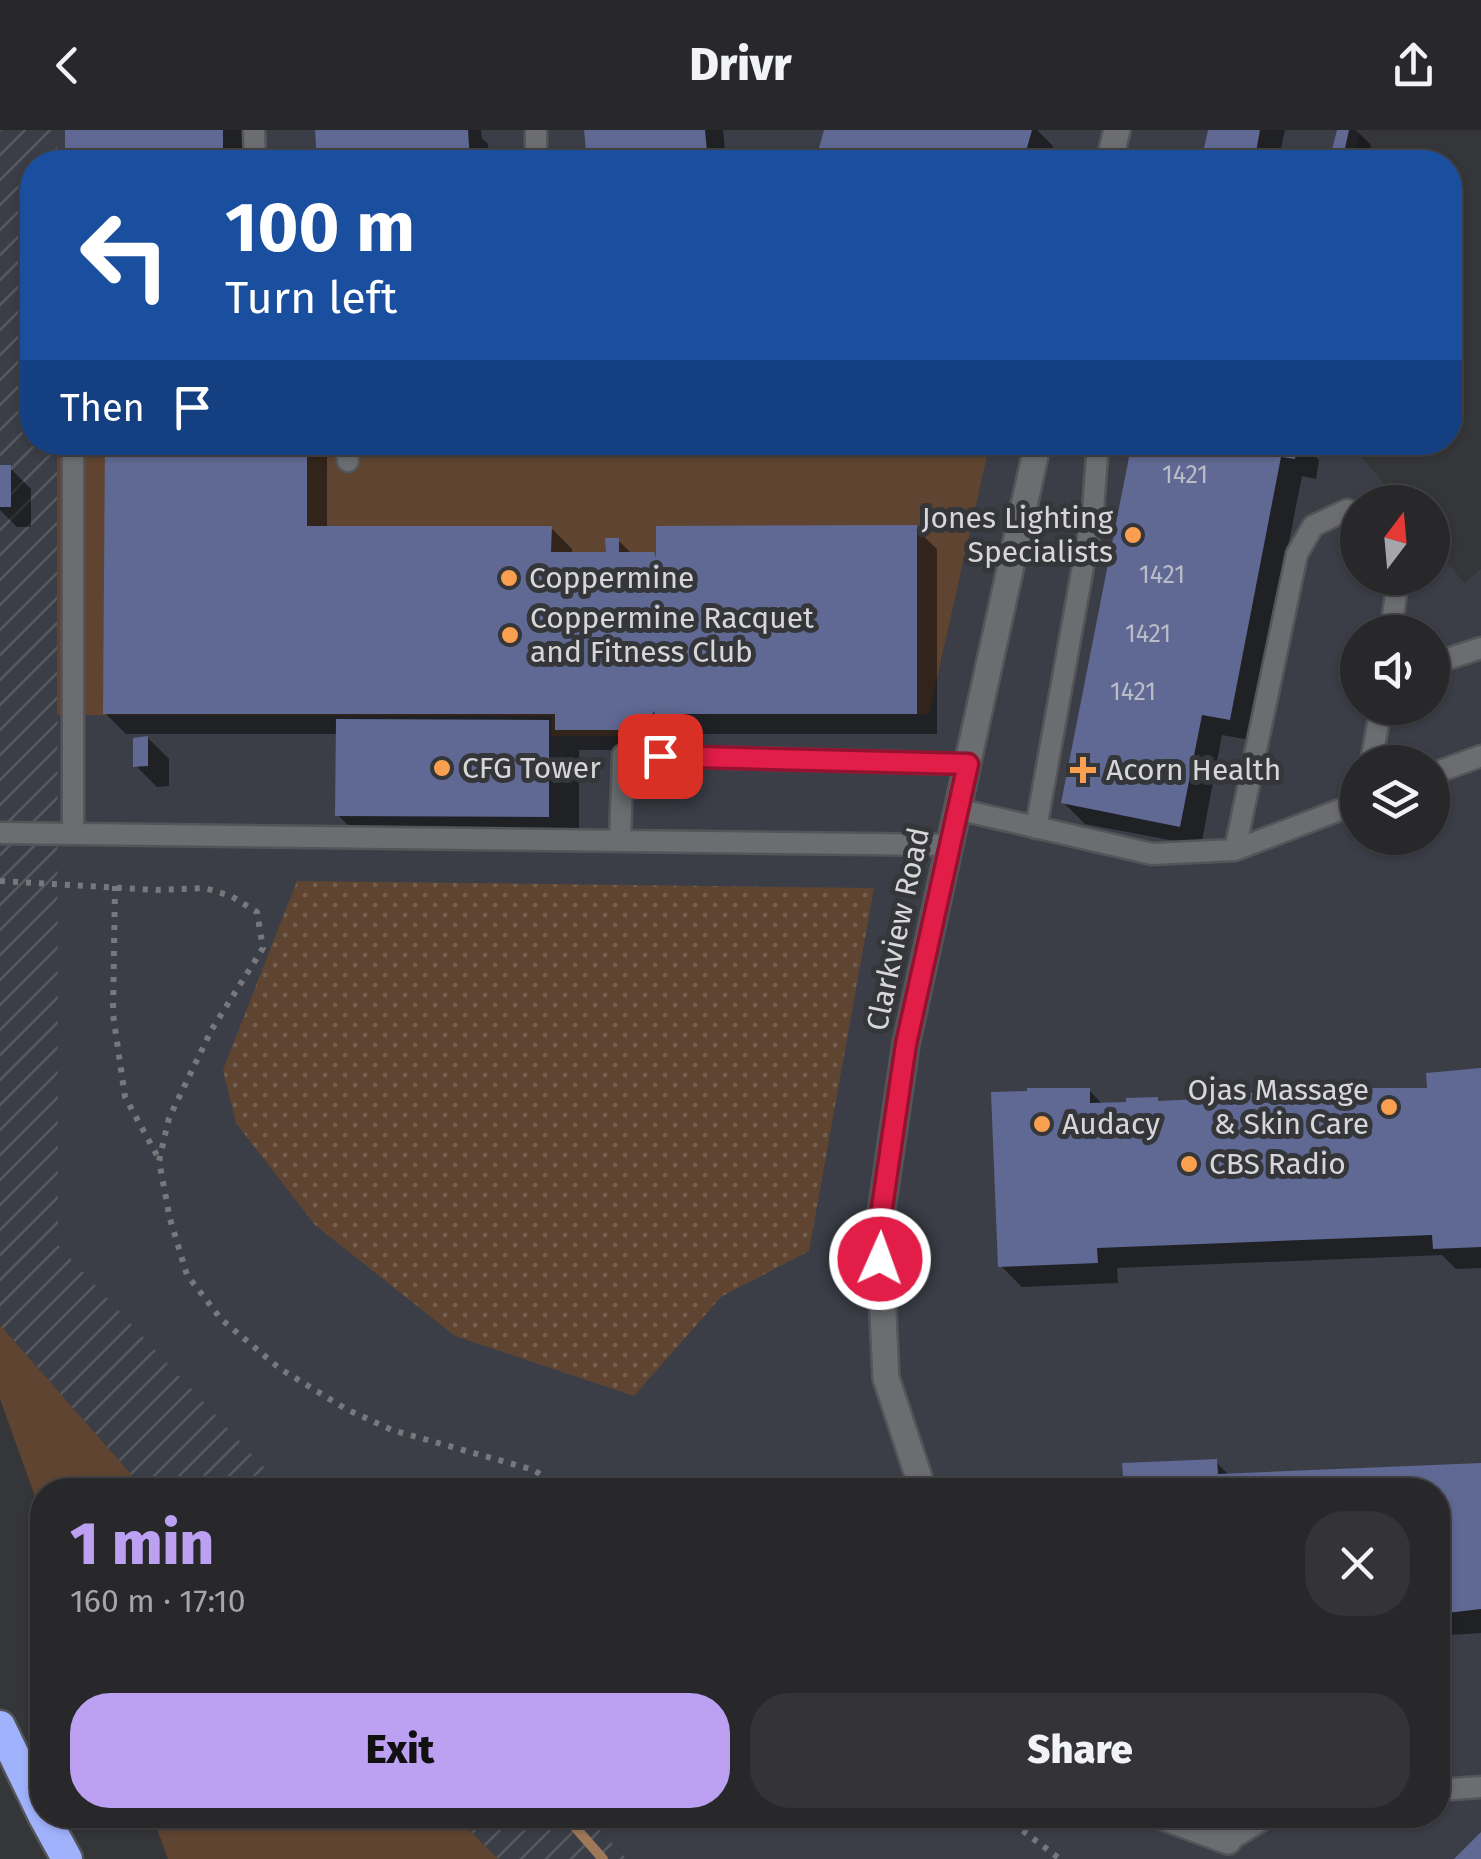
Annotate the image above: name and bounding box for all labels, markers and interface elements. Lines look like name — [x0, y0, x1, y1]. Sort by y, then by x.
icon: back — [40, 38, 95, 93]
text: Drivr — [690, 38, 791, 92]
icon: share — [1386, 38, 1441, 93]
text: 100 m — [225, 186, 415, 270]
icon: left — [60, 190, 190, 320]
text: Turn left — [225, 271, 397, 325]
icon: arrive — [165, 380, 220, 435]
text: Then — [60, 385, 145, 431]
house number: 1421 — [1162, 460, 1208, 490]
north arrow — [1340, 485, 1450, 595]
map controls — [1340, 485, 1450, 855]
place label: Jones Lighting Specialists — [921, 500, 1113, 570]
marker: Jones Lighting Specialists — [1122, 524, 1144, 546]
place label: Coppermine — [529, 560, 694, 596]
house number: 1421 — [1139, 560, 1185, 590]
marker: Coppermine — [498, 567, 520, 589]
place label: Coppermine Racquet and Fitness Club — [530, 600, 814, 670]
button: sound — [1340, 615, 1450, 725]
house number: 1421 — [1125, 619, 1171, 649]
marker: Coppermine Racquet and Fitness Club — [499, 624, 521, 646]
house number: 1421 — [1110, 677, 1156, 707]
pin — [618, 714, 703, 799]
icon: arrive — [633, 729, 688, 784]
button: layers — [1340, 745, 1450, 855]
place label: CFG Tower — [462, 750, 601, 786]
place label: Acorn Health — [1106, 752, 1281, 788]
marker: CFG Tower — [431, 757, 453, 779]
marker: Acorn Health — [1070, 757, 1096, 783]
street label: Clarkview Road — [859, 824, 937, 1034]
place label: Ojas Massage & Skin Care — [1188, 1072, 1369, 1142]
marker: Ojas Massage & Skin Care — [1378, 1096, 1400, 1118]
place label: Audacy — [1062, 1106, 1160, 1142]
marker: Audacy — [1031, 1113, 1053, 1135]
place label: CBS Radio — [1209, 1146, 1346, 1182]
marker: CBS Radio — [1178, 1153, 1200, 1175]
position arrow — [828, 1207, 932, 1311]
text: 1 min — [70, 1508, 214, 1580]
button: close — [1305, 1511, 1410, 1616]
text: 160 m · 17:10 — [70, 1582, 246, 1620]
button: Exit — [70, 1693, 730, 1808]
button: Share — [750, 1693, 1410, 1808]

